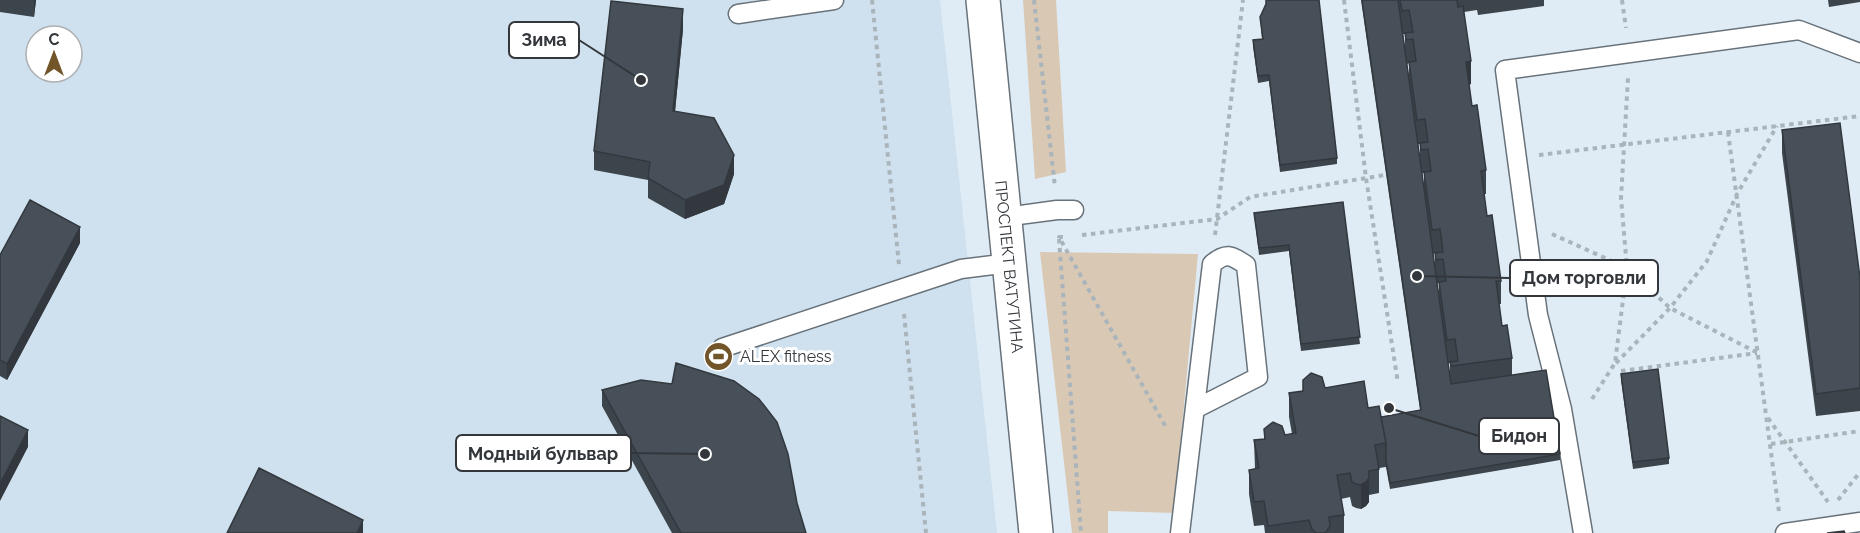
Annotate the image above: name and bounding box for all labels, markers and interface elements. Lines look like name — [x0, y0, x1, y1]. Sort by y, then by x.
callout: Зима — [509, 22, 579, 58]
north arrow — [24, 24, 84, 84]
text: Зима — [521, 29, 567, 50]
text: С — [49, 30, 60, 49]
street label: ПРОСПЕКТ ВАТУТИНА — [991, 179, 1027, 354]
callout: Дом торговли — [1510, 260, 1658, 296]
text: Дом торговли — [1522, 267, 1646, 288]
sports icon: ALEX fitness — [703, 340, 735, 372]
place label: ALEX fitness — [740, 347, 832, 366]
callout: Бидон — [1479, 418, 1559, 454]
text: Бидон — [1491, 425, 1547, 446]
callout: Модный бульвар — [456, 435, 631, 471]
text: Модный бульвар — [468, 443, 618, 464]

